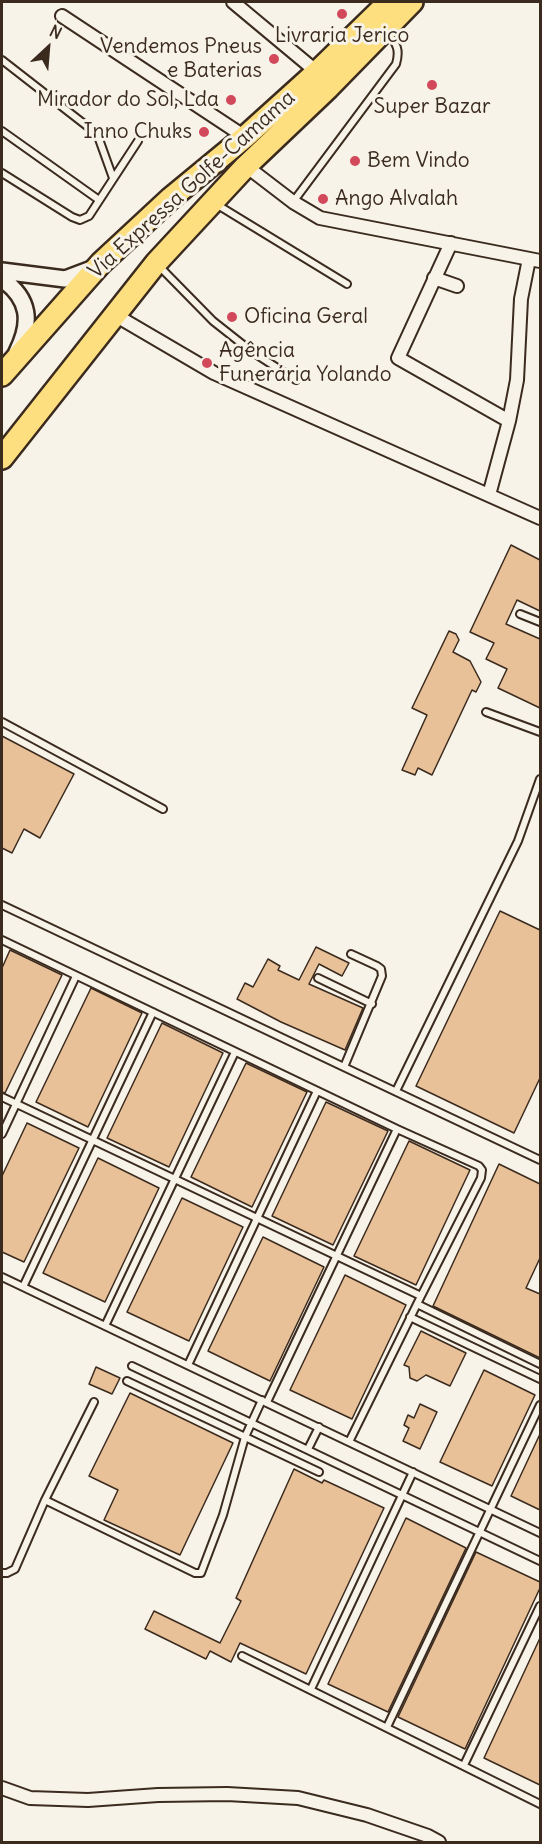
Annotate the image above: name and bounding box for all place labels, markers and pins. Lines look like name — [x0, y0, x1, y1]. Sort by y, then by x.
marker: Livraria Jerico — [335, 7, 349, 21]
place label: Livraria Jerico — [275, 23, 409, 49]
place label: Vendemos Pneus e Baterias — [100, 34, 262, 84]
marker: Vendemos Pneus e Baterias — [267, 52, 281, 66]
marker: Super Bazar — [425, 78, 439, 92]
place label: Mirador do Sol, Lda — [37, 87, 219, 113]
marker: Mirador do Sol, Lda — [224, 93, 238, 107]
place label: Super Bazar — [374, 94, 490, 120]
place label: Inno Chuks — [84, 119, 192, 145]
marker: Inno Chuks — [197, 125, 211, 139]
place label: Bem Vindo — [367, 148, 470, 174]
marker: Bem Vindo — [348, 154, 362, 168]
place label: Ango Alvalah — [335, 186, 458, 212]
marker: Ango Alvalah — [316, 192, 330, 206]
place label: Oficina Geral — [244, 304, 368, 330]
marker: Oficina Geral — [225, 310, 239, 324]
place label: Agência Funerária Yolando — [219, 338, 391, 388]
marker: Agência Funerária Yolando — [200, 356, 214, 370]

